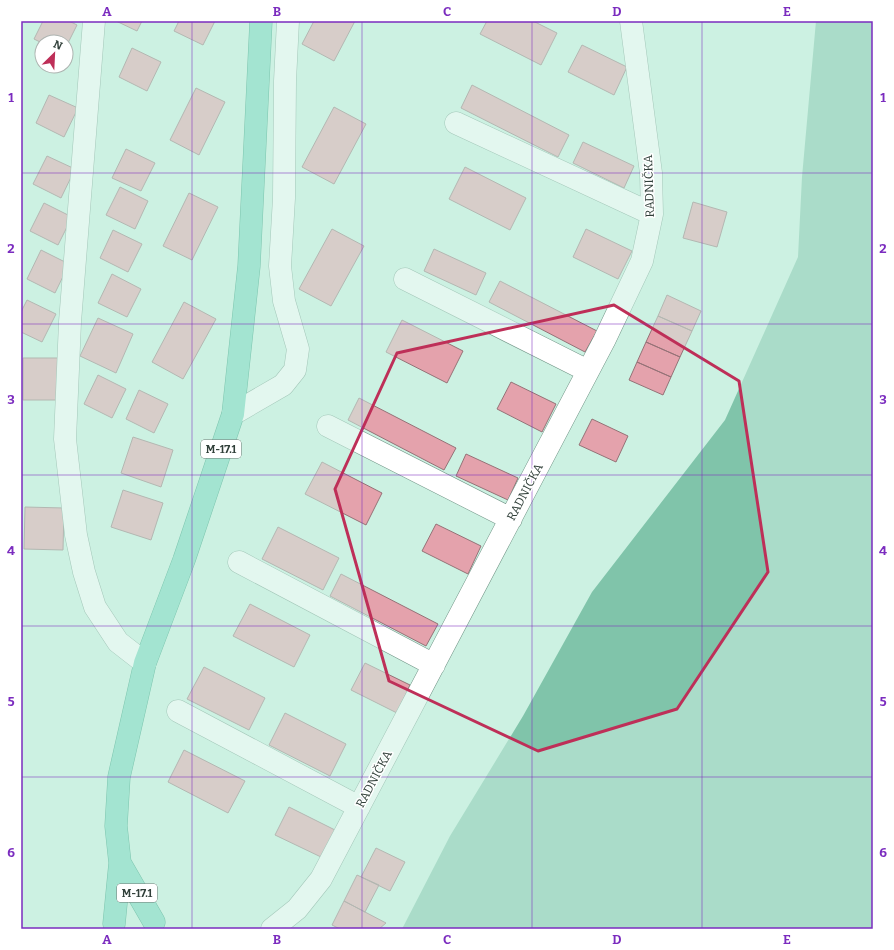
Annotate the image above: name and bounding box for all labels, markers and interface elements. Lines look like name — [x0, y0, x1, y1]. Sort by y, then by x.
text: A — [102, 4, 112, 19]
text: B — [273, 4, 281, 19]
text: C — [443, 4, 451, 19]
text: D — [612, 4, 622, 19]
text: E — [783, 4, 791, 19]
north arrow — [34, 34, 74, 74]
text: N — [51, 38, 65, 53]
text: 1 — [8, 90, 14, 105]
text: 1 — [880, 90, 886, 105]
street label: RADNIČKA — [640, 154, 657, 218]
text: 2 — [7, 241, 15, 256]
text: 2 — [879, 241, 887, 256]
text: 3 — [7, 392, 15, 407]
text: 3 — [879, 392, 887, 407]
road number: M-17.1 — [201, 440, 241, 458]
street label: RADNIČKA — [503, 460, 546, 523]
text: 4 — [7, 543, 15, 558]
text: 4 — [879, 543, 887, 558]
text: 5 — [7, 694, 15, 709]
text: 5 — [879, 694, 887, 709]
street label: RADNIČKA — [352, 747, 395, 810]
text: 6 — [7, 845, 15, 860]
text: 6 — [879, 845, 887, 860]
road number: M-17.1 — [117, 884, 157, 902]
text: A — [102, 932, 112, 947]
text: B — [273, 932, 281, 947]
text: C — [443, 932, 451, 947]
text: D — [612, 932, 622, 947]
text: E — [783, 932, 791, 947]

